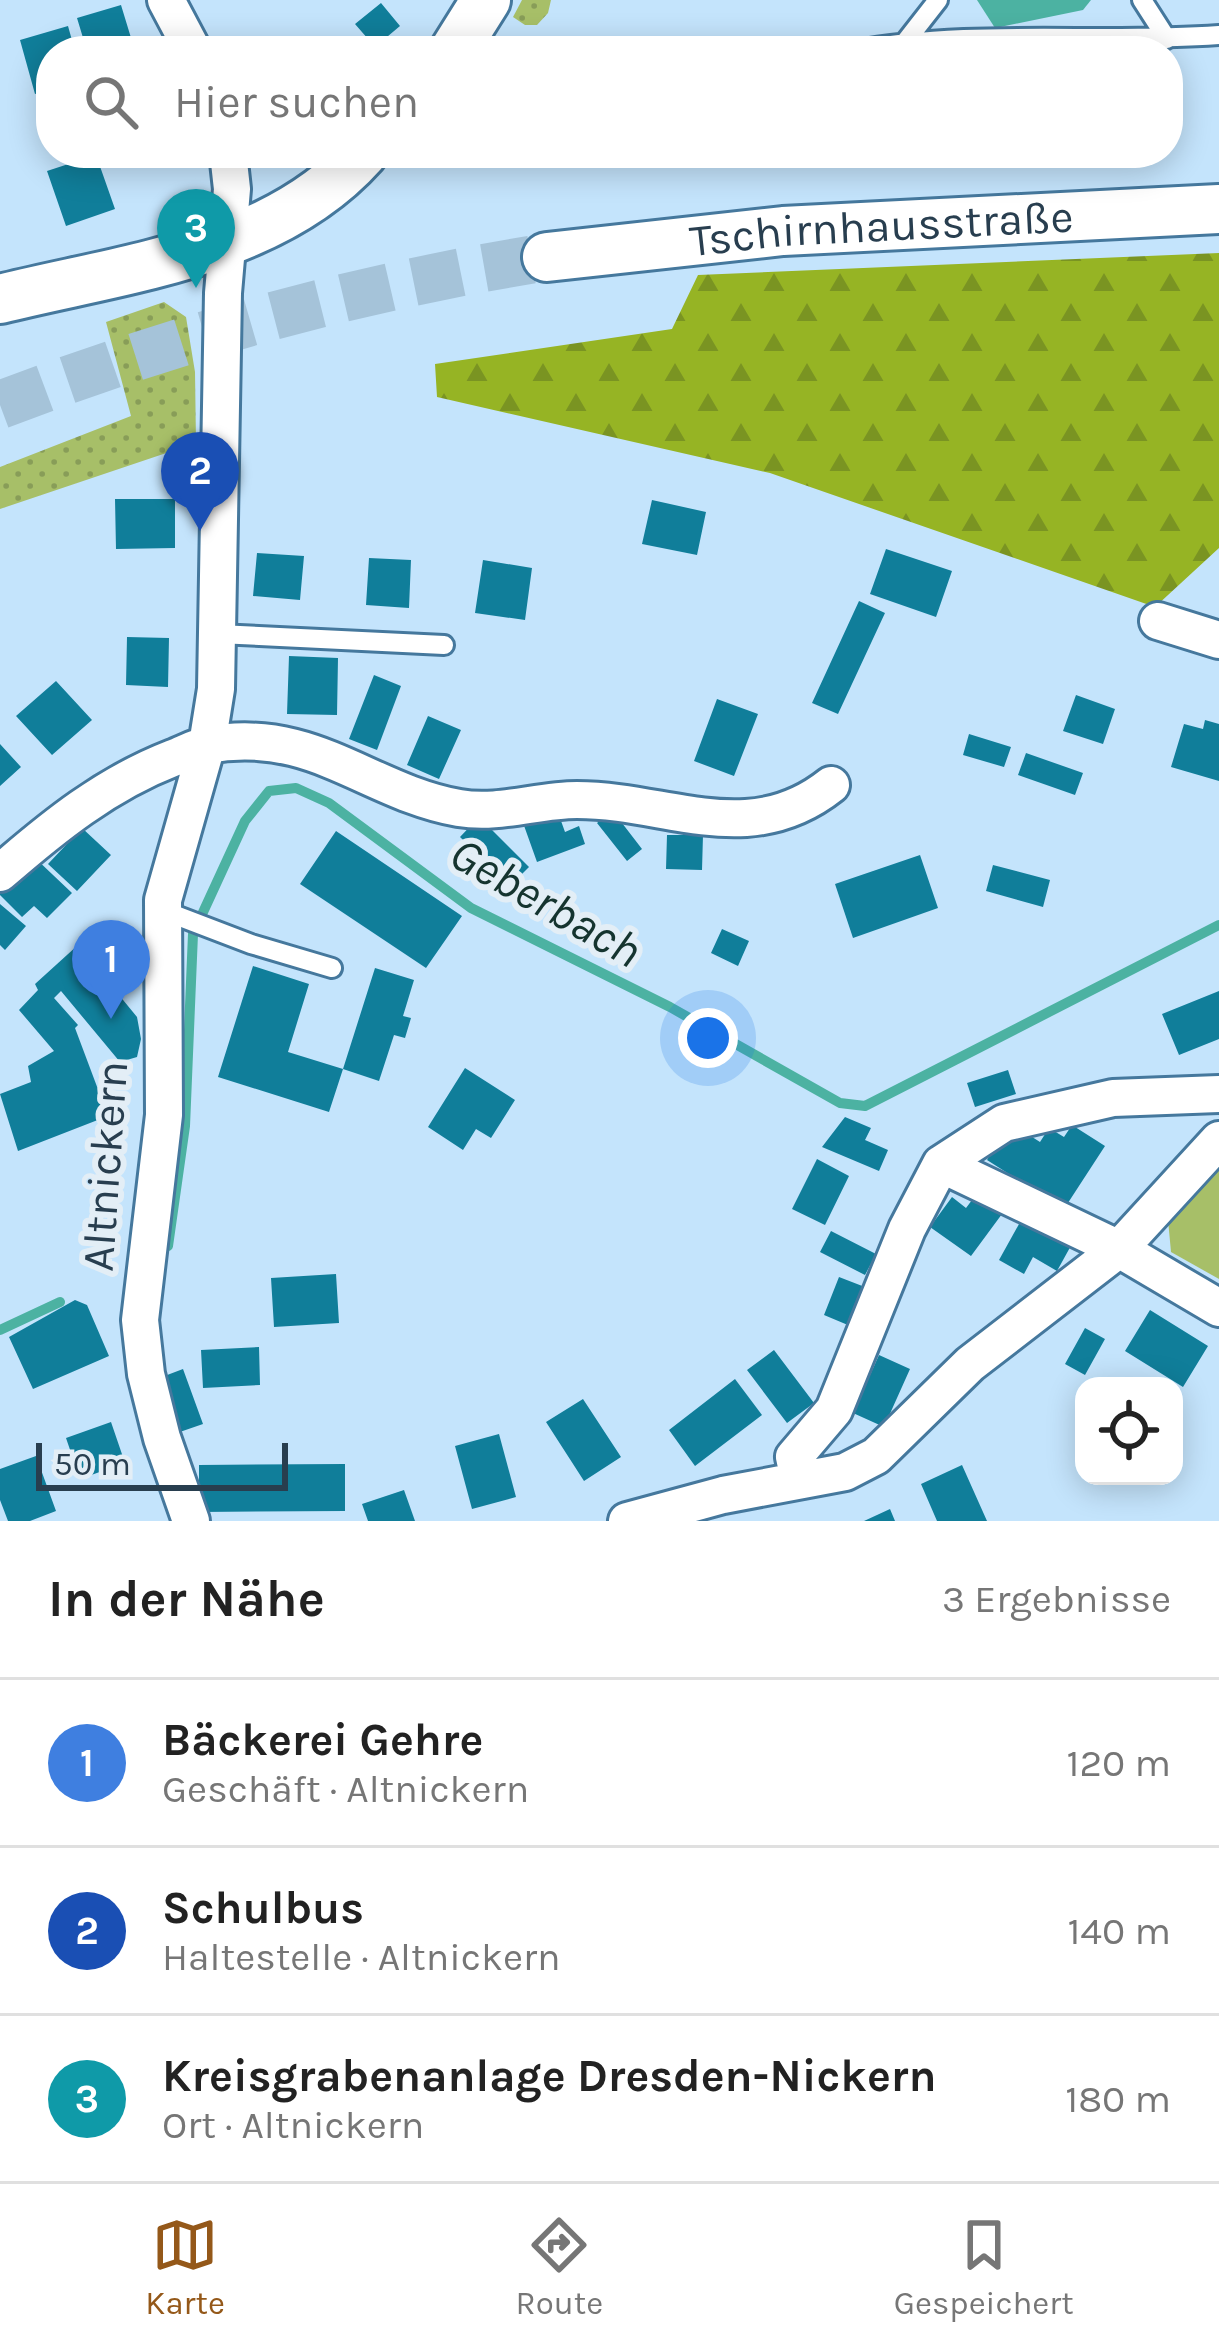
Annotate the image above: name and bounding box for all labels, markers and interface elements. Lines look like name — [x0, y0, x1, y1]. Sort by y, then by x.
search box — [36, 36, 1183, 168]
icon: search — [78, 69, 144, 135]
text: Hier suchen — [174, 76, 419, 128]
pin: 3 — [157, 189, 235, 288]
street label: Tschirnhausstraße — [687, 190, 1075, 267]
pin: 2 — [161, 432, 239, 531]
water label: Geberbach — [440, 825, 652, 979]
pin: 1 — [72, 920, 150, 1019]
your location — [678, 1008, 738, 1068]
street label: Altnickern — [72, 1059, 138, 1273]
map controls — [1075, 1377, 1183, 1485]
button: locate — [1075, 1377, 1183, 1485]
scale bar — [36, 1437, 288, 1490]
text: 50 m — [54, 1445, 131, 1483]
text: In der Nähe — [48, 1569, 325, 1629]
text: 3 Ergebnisse — [942, 1576, 1171, 1622]
text: Bäckerei Gehre — [162, 1714, 483, 1766]
text: 1 — [80, 1740, 94, 1786]
text: 120 m — [1067, 1740, 1171, 1786]
text: Geschäft · Altnickern — [162, 1766, 529, 1812]
text: Schulbus — [162, 1882, 364, 1934]
text: 2 — [75, 1908, 99, 1954]
text: 140 m — [1067, 1908, 1171, 1954]
text: Haltestelle · Altnickern — [162, 1934, 561, 1980]
text: Kreisgrabenanlage Dresden-Nickern — [162, 2050, 936, 2102]
text: 3 — [75, 2076, 99, 2122]
text: 180 m — [1065, 2076, 1171, 2122]
text: Ort · Altnickern — [162, 2102, 424, 2148]
tab: Karte — [145, 2212, 225, 2322]
tab: Route — [516, 2212, 603, 2322]
tab: Gespeichert — [894, 2212, 1074, 2322]

